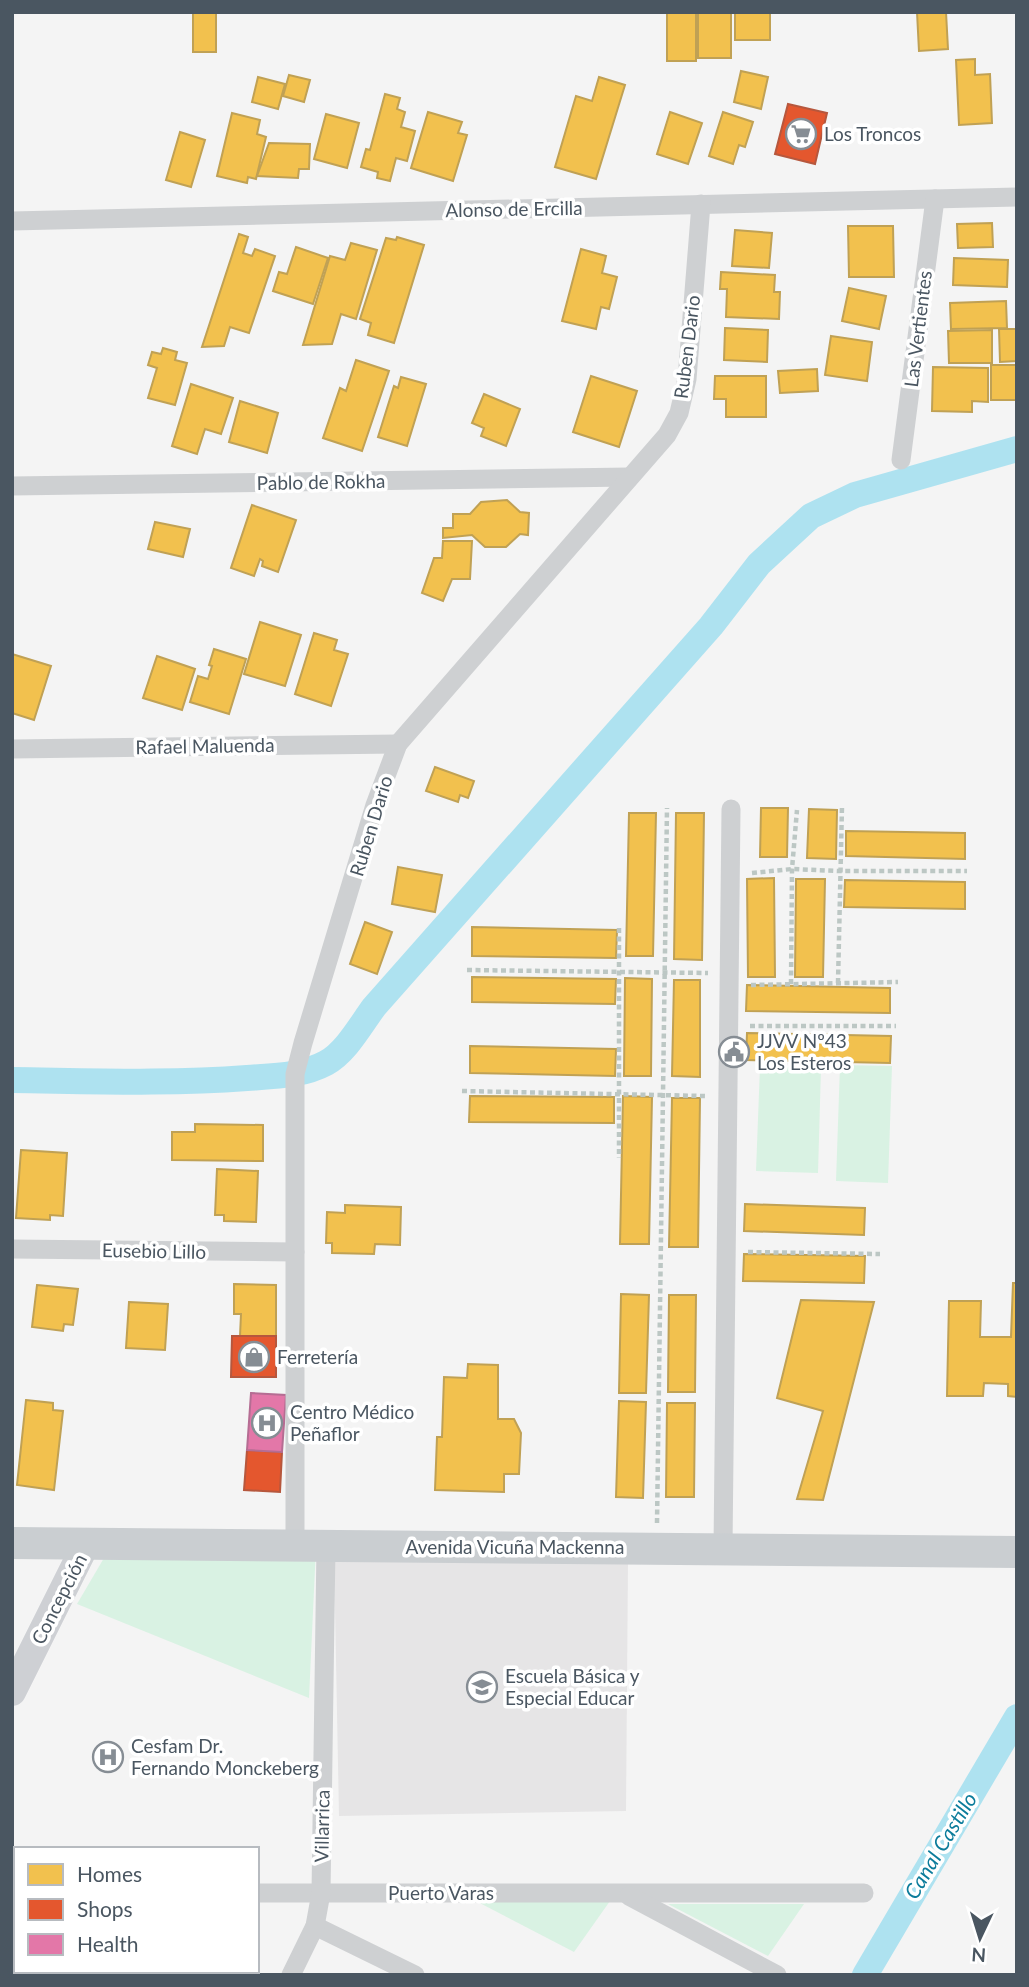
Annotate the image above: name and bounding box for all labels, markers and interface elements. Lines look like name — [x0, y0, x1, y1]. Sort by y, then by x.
supermarket icon: Los Troncos — [784, 117, 818, 151]
place label: Los Troncos — [824, 122, 921, 145]
street label: Alonso de Ercilla — [445, 196, 583, 221]
street label: Las Vertientes — [899, 269, 936, 389]
street label: Ruben Dario — [669, 294, 704, 400]
street label: Pablo de Rokha — [256, 469, 385, 494]
street label: Rafael Maluenda — [135, 733, 275, 758]
street label: Ruben Dario — [344, 773, 397, 879]
place label: JJVV Nº43 Los Esteros — [757, 1029, 851, 1074]
public building icon: JJVV Nº43 Los Esteros — [717, 1035, 751, 1069]
street label: Eusebio Lillo — [102, 1238, 206, 1263]
shop icon: Ferretería — [237, 1340, 271, 1374]
place label: Ferretería — [277, 1345, 358, 1368]
place label: Centro Médico Peñaflor — [290, 1400, 414, 1445]
hospital icon: Centro Médico Peñaflor — [250, 1406, 284, 1440]
street label: Avenida Vicuña Mackenna — [406, 1535, 624, 1558]
street label: Concepción — [26, 1550, 91, 1648]
place label: Escuela Básica y Especial Educar — [505, 1664, 640, 1709]
school or university icon: Escuela Básica y Especial Educar — [465, 1670, 499, 1704]
place label: Cesfam Dr. Fernando Monckeberg — [131, 1734, 319, 1779]
hospital icon: Cesfam Dr. Fernando Monckeberg — [91, 1740, 125, 1774]
water label: Canal Castillo — [898, 1787, 981, 1903]
street label: Villarrica — [309, 1789, 334, 1863]
legend — [14, 1847, 259, 1973]
text: Homes — [77, 1861, 142, 1886]
street label: Puerto Varas — [388, 1881, 494, 1904]
text: Shops — [77, 1896, 133, 1921]
north arrow — [945, 1903, 1015, 1973]
text: Health — [77, 1931, 138, 1956]
text: N — [971, 1943, 987, 1967]

